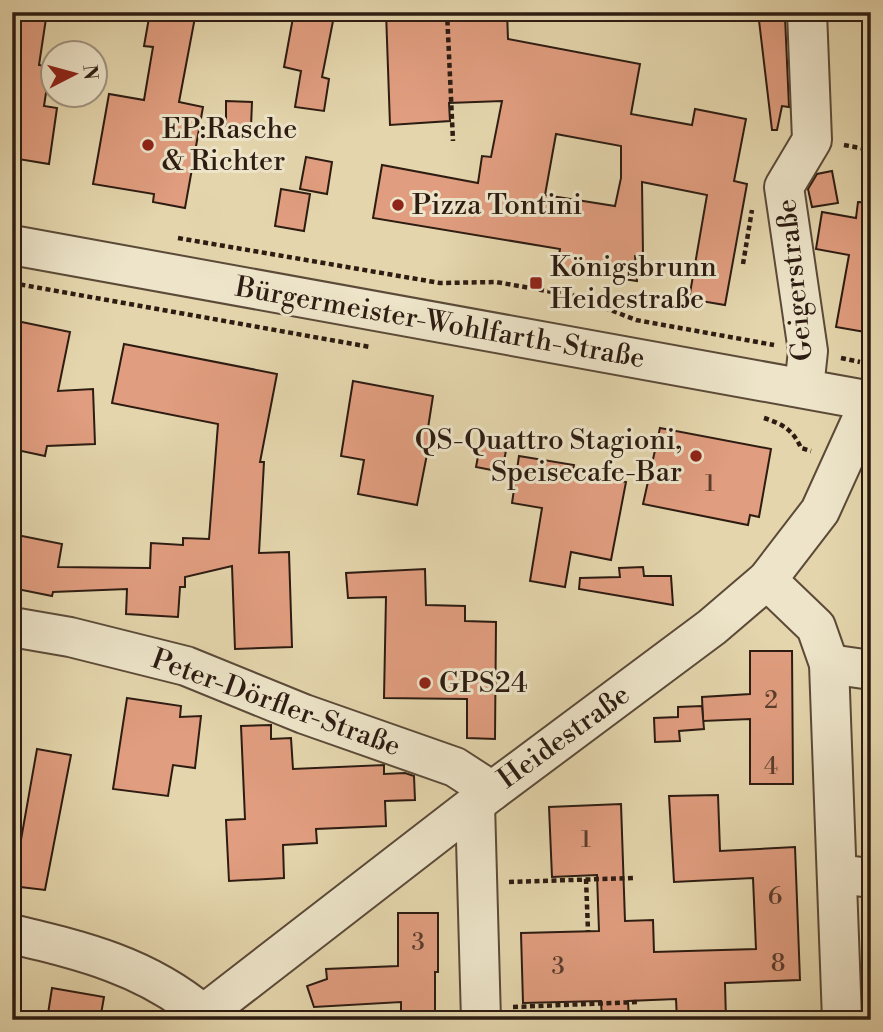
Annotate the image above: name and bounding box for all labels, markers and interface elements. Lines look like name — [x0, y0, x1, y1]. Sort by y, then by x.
north arrow — [38, 38, 108, 108]
text: N — [77, 64, 103, 81]
place label: EP:Rasche & Richter — [162, 112, 297, 179]
marker: EP:Rasche & Richter — [140, 137, 156, 153]
place label: Pizza Tontini — [412, 188, 582, 223]
marker: Pizza Tontini — [390, 197, 406, 213]
street label: Geigerstraße — [769, 197, 821, 363]
place label: Königsbrunn Heidestraße — [550, 250, 717, 317]
street label: Bürgermeister-Wohlfarth-Straße — [232, 270, 647, 376]
marker: Königsbrunn Heidestraße — [528, 275, 544, 291]
place label: QS-Quattro Stagioni, Speisecafe-Bar — [415, 423, 682, 490]
marker: QS-Quattro Stagioni, Speisecafe-Bar — [688, 448, 704, 464]
house number: 1 — [705, 469, 716, 499]
street label: Peter-Dörfler-Straße — [147, 642, 405, 764]
place label: GPS24 — [439, 666, 528, 701]
marker: GPS24 — [417, 675, 433, 691]
street label: Heidestraße — [491, 678, 637, 796]
house number: 2 — [764, 686, 778, 716]
house number: 4 — [764, 752, 778, 782]
house number: 1 — [581, 825, 592, 855]
house number: 6 — [768, 882, 782, 912]
house number: 3 — [411, 928, 425, 958]
house number: 8 — [771, 949, 785, 979]
house number: 3 — [551, 952, 565, 982]

